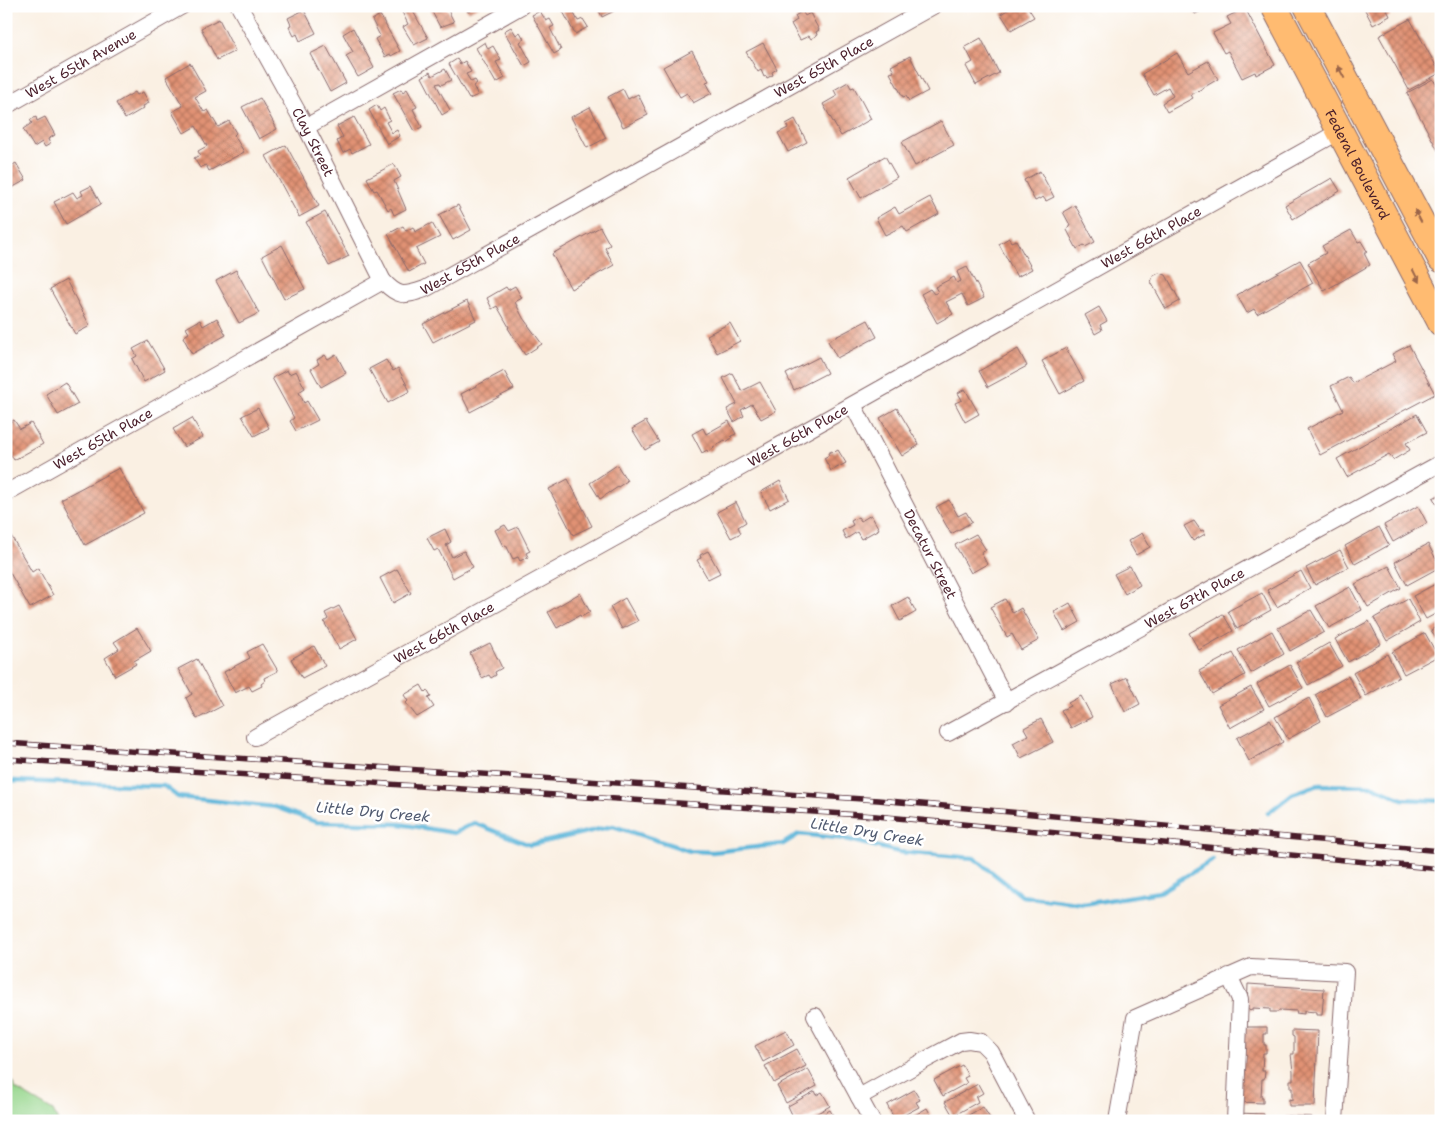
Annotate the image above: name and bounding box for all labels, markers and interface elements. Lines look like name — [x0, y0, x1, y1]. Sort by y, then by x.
street label: West 65th Avenue — [22, 25, 140, 102]
street label: West 65th Place — [771, 32, 877, 102]
one-way arrow — [1337, 65, 1345, 80]
street label: Clay Street — [288, 104, 338, 180]
street label: Federal Boulevard — [1321, 106, 1394, 223]
street label: West 66th Place — [1098, 202, 1204, 272]
one-way arrow — [1414, 209, 1422, 223]
street label: West 65th Place — [417, 229, 523, 299]
one-way arrow — [1412, 268, 1420, 283]
street label: West 66th Place — [744, 400, 851, 471]
street label: West 65th Place — [50, 403, 156, 474]
street label: Decatur Street — [900, 506, 961, 602]
street label: West 67th Place — [1141, 563, 1248, 633]
street label: West 66th Place — [390, 597, 498, 667]
water label: Little Dry Creek — [315, 797, 431, 827]
water label: Little Dry Creek — [809, 813, 926, 851]

